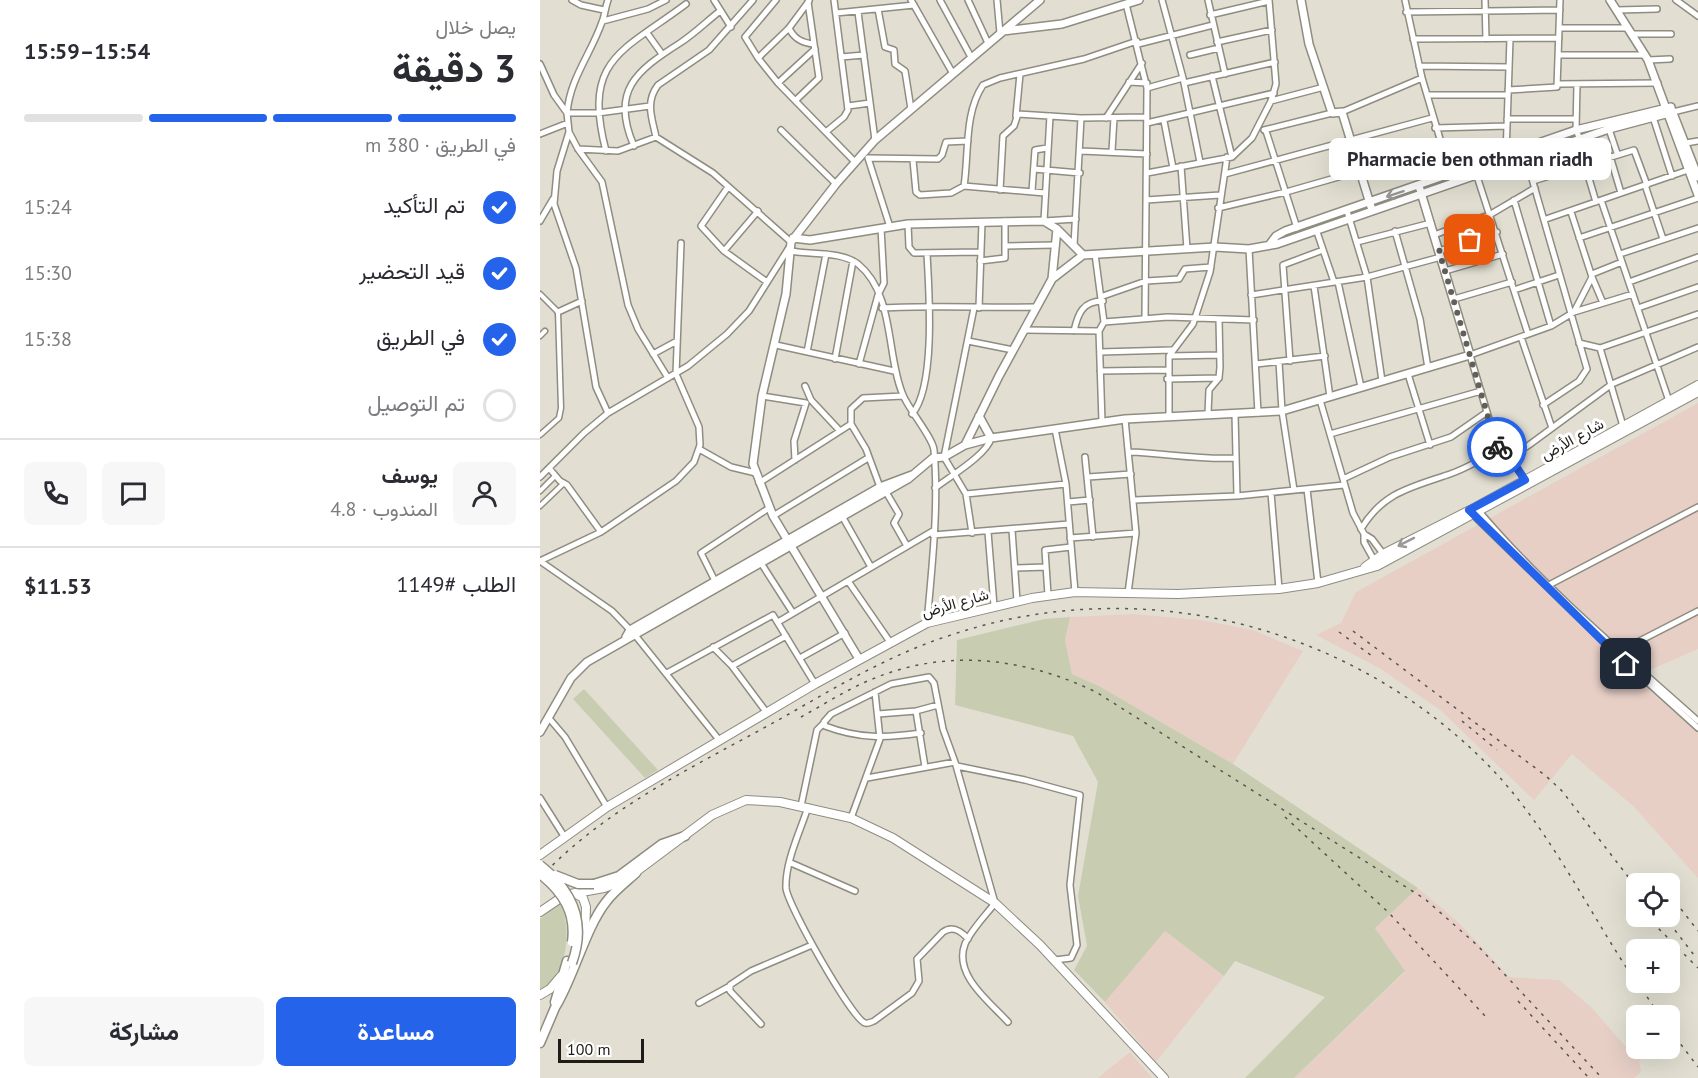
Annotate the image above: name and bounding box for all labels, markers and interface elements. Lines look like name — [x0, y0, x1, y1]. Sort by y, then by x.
text: يصل خلال — [436, 14, 516, 40]
text: 15:54–15:59 — [24, 37, 150, 65]
text: 3 دقيقة — [392, 42, 516, 93]
text: في الطريق · 380 m — [365, 132, 516, 158]
callout: Pharmacie ben othman riadh — [1329, 138, 1611, 180]
text: Pharmacie ben othman riadh — [1347, 146, 1593, 172]
one-way arrow — [1386, 189, 1405, 200]
text: تم التأكيد — [383, 191, 465, 219]
icon: check — [483, 191, 516, 224]
text: 15:24 — [24, 194, 72, 220]
pin — [1444, 214, 1495, 265]
icon: bag — [1453, 223, 1486, 256]
text: قيد التحضير — [359, 257, 465, 285]
icon: check — [483, 257, 516, 290]
text: 15:30 — [24, 260, 72, 286]
text: في الطريق — [376, 323, 465, 351]
icon: check — [483, 323, 516, 356]
text: 15:38 — [24, 326, 72, 352]
text: تم التوصيل — [367, 389, 465, 417]
street label: شارع الأرض — [1537, 414, 1608, 466]
courier — [1467, 417, 1527, 477]
icon: bike — [1481, 431, 1514, 464]
text: يوسف — [382, 461, 438, 489]
button: phone — [24, 462, 87, 525]
button: chat — [102, 462, 165, 525]
button: person — [453, 462, 516, 525]
text: المندوب · 4.8 — [330, 496, 438, 522]
one-way arrow — [1398, 536, 1415, 548]
text: الطلب #1149 — [396, 570, 516, 598]
text: $11.53 — [24, 572, 92, 600]
street label: شارع الأرض — [919, 584, 991, 624]
pin — [1600, 638, 1651, 689]
icon: home — [1609, 647, 1642, 680]
map controls — [1626, 873, 1680, 1059]
button: locate — [1626, 873, 1680, 927]
button: + — [1626, 939, 1680, 993]
button: مشاركة — [24, 997, 264, 1066]
button: مساعدة — [276, 997, 516, 1066]
button: − — [1626, 1005, 1680, 1059]
scale bar — [558, 1036, 644, 1064]
text: 100 m — [567, 1039, 610, 1059]

